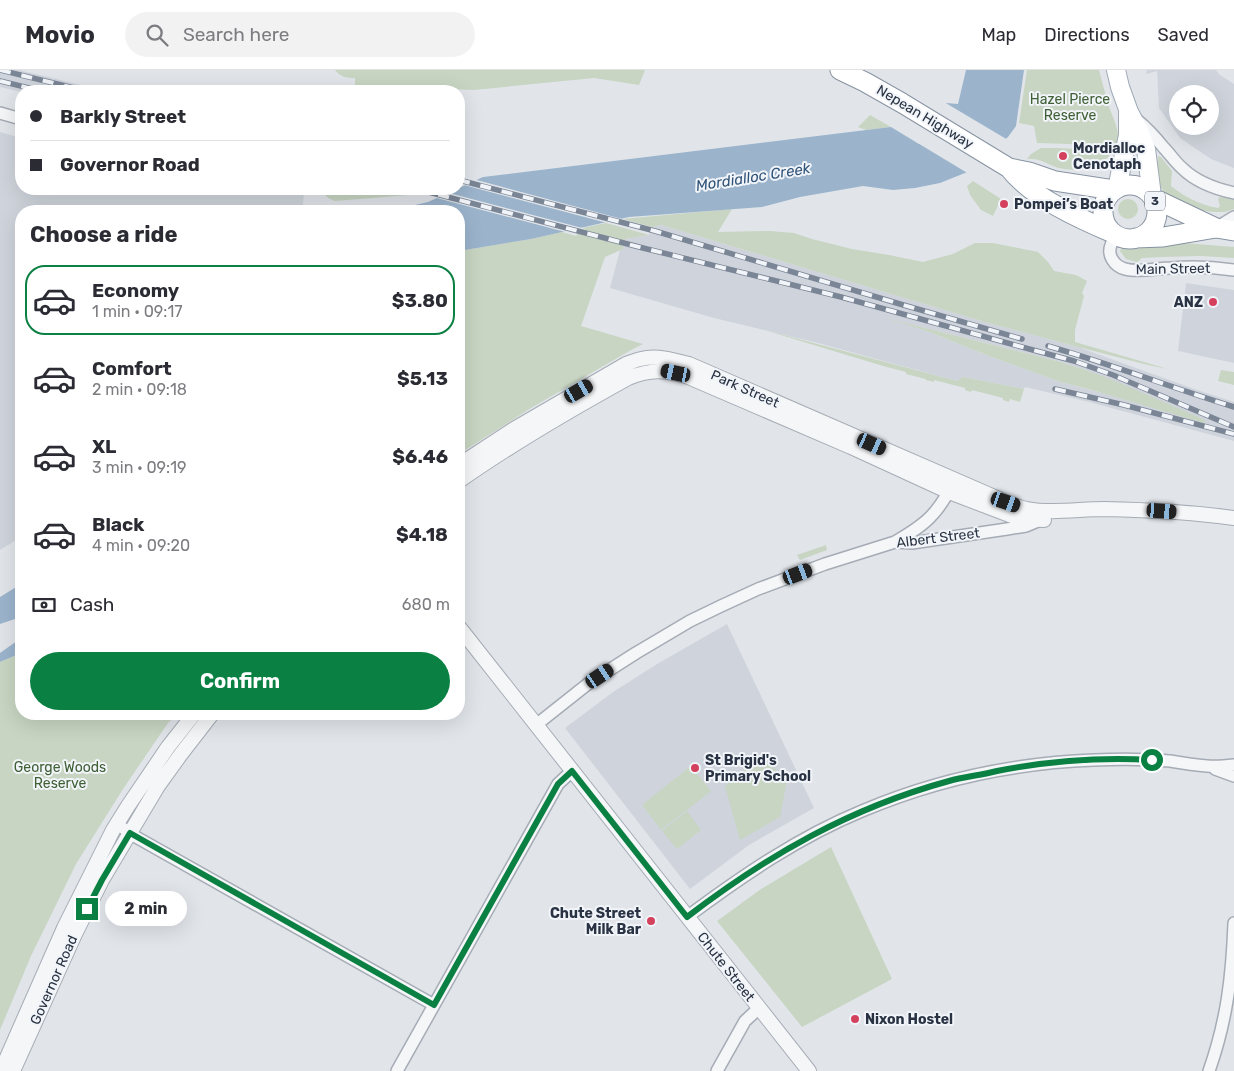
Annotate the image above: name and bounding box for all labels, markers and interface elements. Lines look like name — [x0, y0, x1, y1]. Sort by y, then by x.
search box — [125, 12, 475, 57]
text: Movio — [25, 21, 95, 49]
icon: search — [143, 21, 171, 49]
text: Search here — [183, 23, 289, 46]
text: Map — [981, 24, 1016, 46]
text: Directions — [1044, 24, 1130, 46]
text: Saved — [1158, 24, 1209, 46]
street label: Nepean Highway — [874, 81, 977, 153]
map controls — [1169, 85, 1219, 135]
button: locate — [1169, 85, 1219, 135]
park label: Hazel Pierce Reserve — [1030, 91, 1110, 124]
text: Barkly Street — [60, 105, 186, 128]
place label: Mordialloc Cenotaph — [1073, 140, 1145, 173]
marker: Mordialloc Cenotaph — [1057, 150, 1069, 162]
text: Governor Road — [60, 153, 200, 176]
water label: Mordialloc Creek — [695, 159, 812, 195]
road number: 3 — [1145, 192, 1165, 210]
place label: Pompei’s Boat — [1014, 196, 1113, 213]
marker: Pompei’s Boat — [998, 198, 1010, 210]
text: Choose a ride — [30, 221, 177, 248]
street label: Main Street — [1136, 260, 1211, 278]
icon: car — [32, 278, 77, 323]
text: Economy — [92, 279, 179, 302]
text: $3.80 — [392, 289, 448, 312]
place label: ANZ — [1174, 294, 1203, 311]
marker: ANZ — [1207, 296, 1219, 308]
text: 1 min · 09:17 — [92, 302, 182, 321]
icon: car — [32, 356, 77, 401]
text: Comfort — [92, 357, 172, 380]
car — [659, 363, 692, 383]
street label: Park Street — [708, 366, 782, 412]
text: $5.13 — [397, 367, 448, 390]
car — [562, 377, 595, 405]
text: 2 min · 09:18 — [92, 380, 187, 399]
car — [855, 431, 888, 457]
icon: car — [32, 434, 77, 479]
text: XL — [92, 435, 116, 458]
text: $6.46 — [392, 445, 448, 468]
text: 3 min · 09:19 — [92, 458, 187, 477]
car — [989, 490, 1022, 514]
car — [1146, 502, 1177, 520]
icon: car — [32, 512, 77, 557]
text: Black — [92, 513, 144, 536]
text: $4.18 — [396, 523, 448, 546]
street label: Albert Street — [895, 524, 981, 552]
text: 4 min · 09:20 — [92, 536, 190, 555]
car — [781, 562, 814, 586]
icon: cash — [30, 591, 58, 619]
text: Cash — [70, 593, 114, 616]
text: 680 m — [402, 595, 450, 614]
button: Confirm — [30, 652, 450, 710]
car — [583, 661, 616, 691]
route start — [1141, 749, 1163, 771]
place label: St Brigid's Primary School — [705, 752, 811, 785]
park label: George Woods Reserve — [14, 759, 106, 792]
marker: St Brigid's Primary School — [689, 762, 701, 774]
callout: 2 min — [104, 892, 187, 926]
route end — [76, 898, 98, 920]
text: 2 min — [124, 899, 168, 918]
place label: Chute Street Milk Bar — [550, 905, 642, 938]
marker: Chute Street Milk Bar — [645, 915, 657, 927]
street label: Chute Street — [694, 929, 759, 1006]
street label: Governor Road — [27, 933, 81, 1027]
place label: Nixon Hostel — [865, 1011, 953, 1028]
marker: Nixon Hostel — [849, 1013, 861, 1025]

